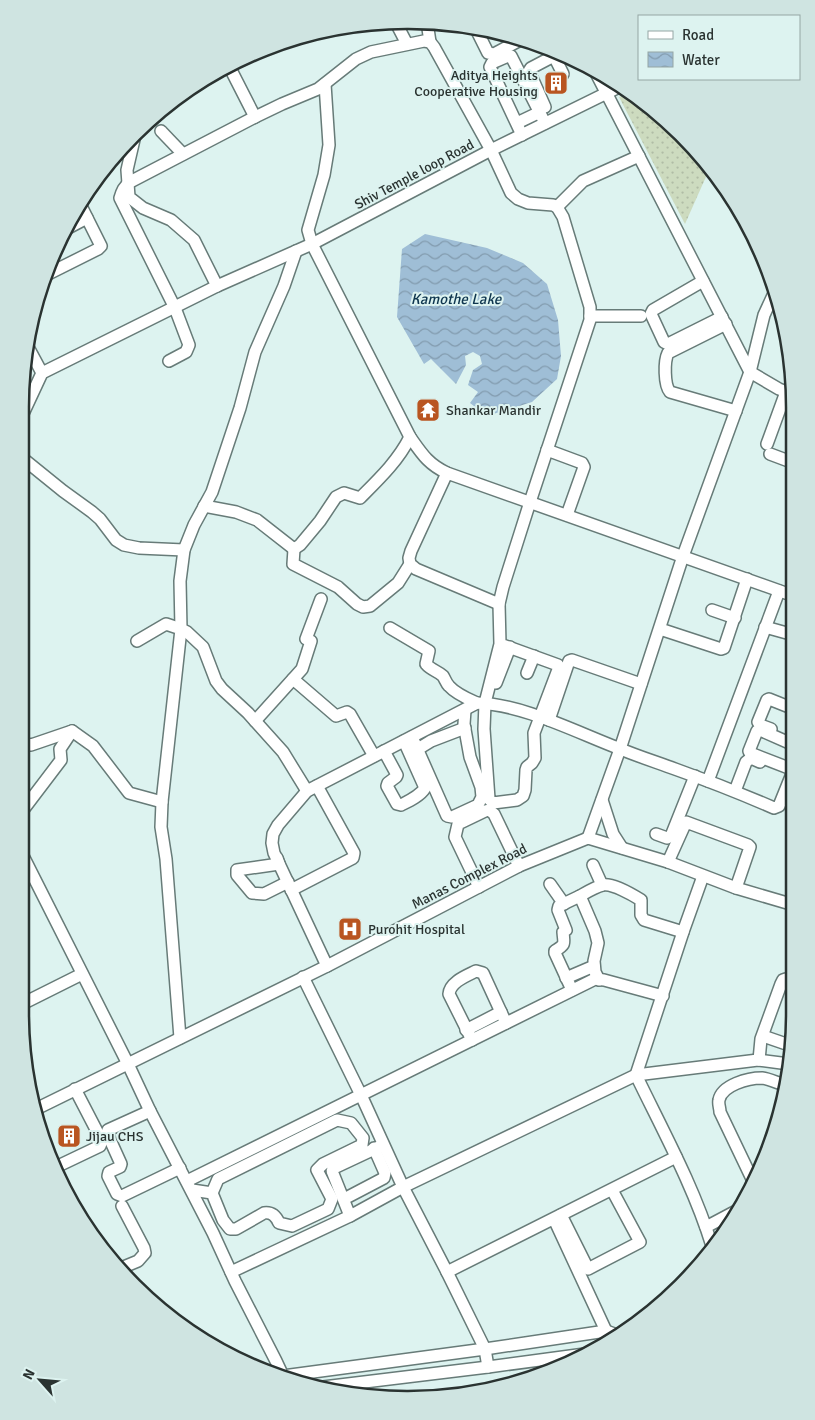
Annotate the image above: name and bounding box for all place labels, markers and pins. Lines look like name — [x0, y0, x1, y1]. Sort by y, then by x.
place label: Aditya Heights Cooperative Housing — [414, 67, 538, 100]
building icon: Aditya Heights Cooperative Housing — [543, 70, 569, 96]
temple icon: Shankar Mandir — [415, 397, 441, 423]
place label: Shankar Mandir — [446, 402, 542, 419]
hospital icon: Purohit Hospital — [337, 916, 363, 942]
place label: Purohit Hospital — [368, 921, 465, 938]
building icon: Jijau CHS — [56, 1123, 82, 1149]
place label: Jijau CHS — [86, 1128, 144, 1145]

